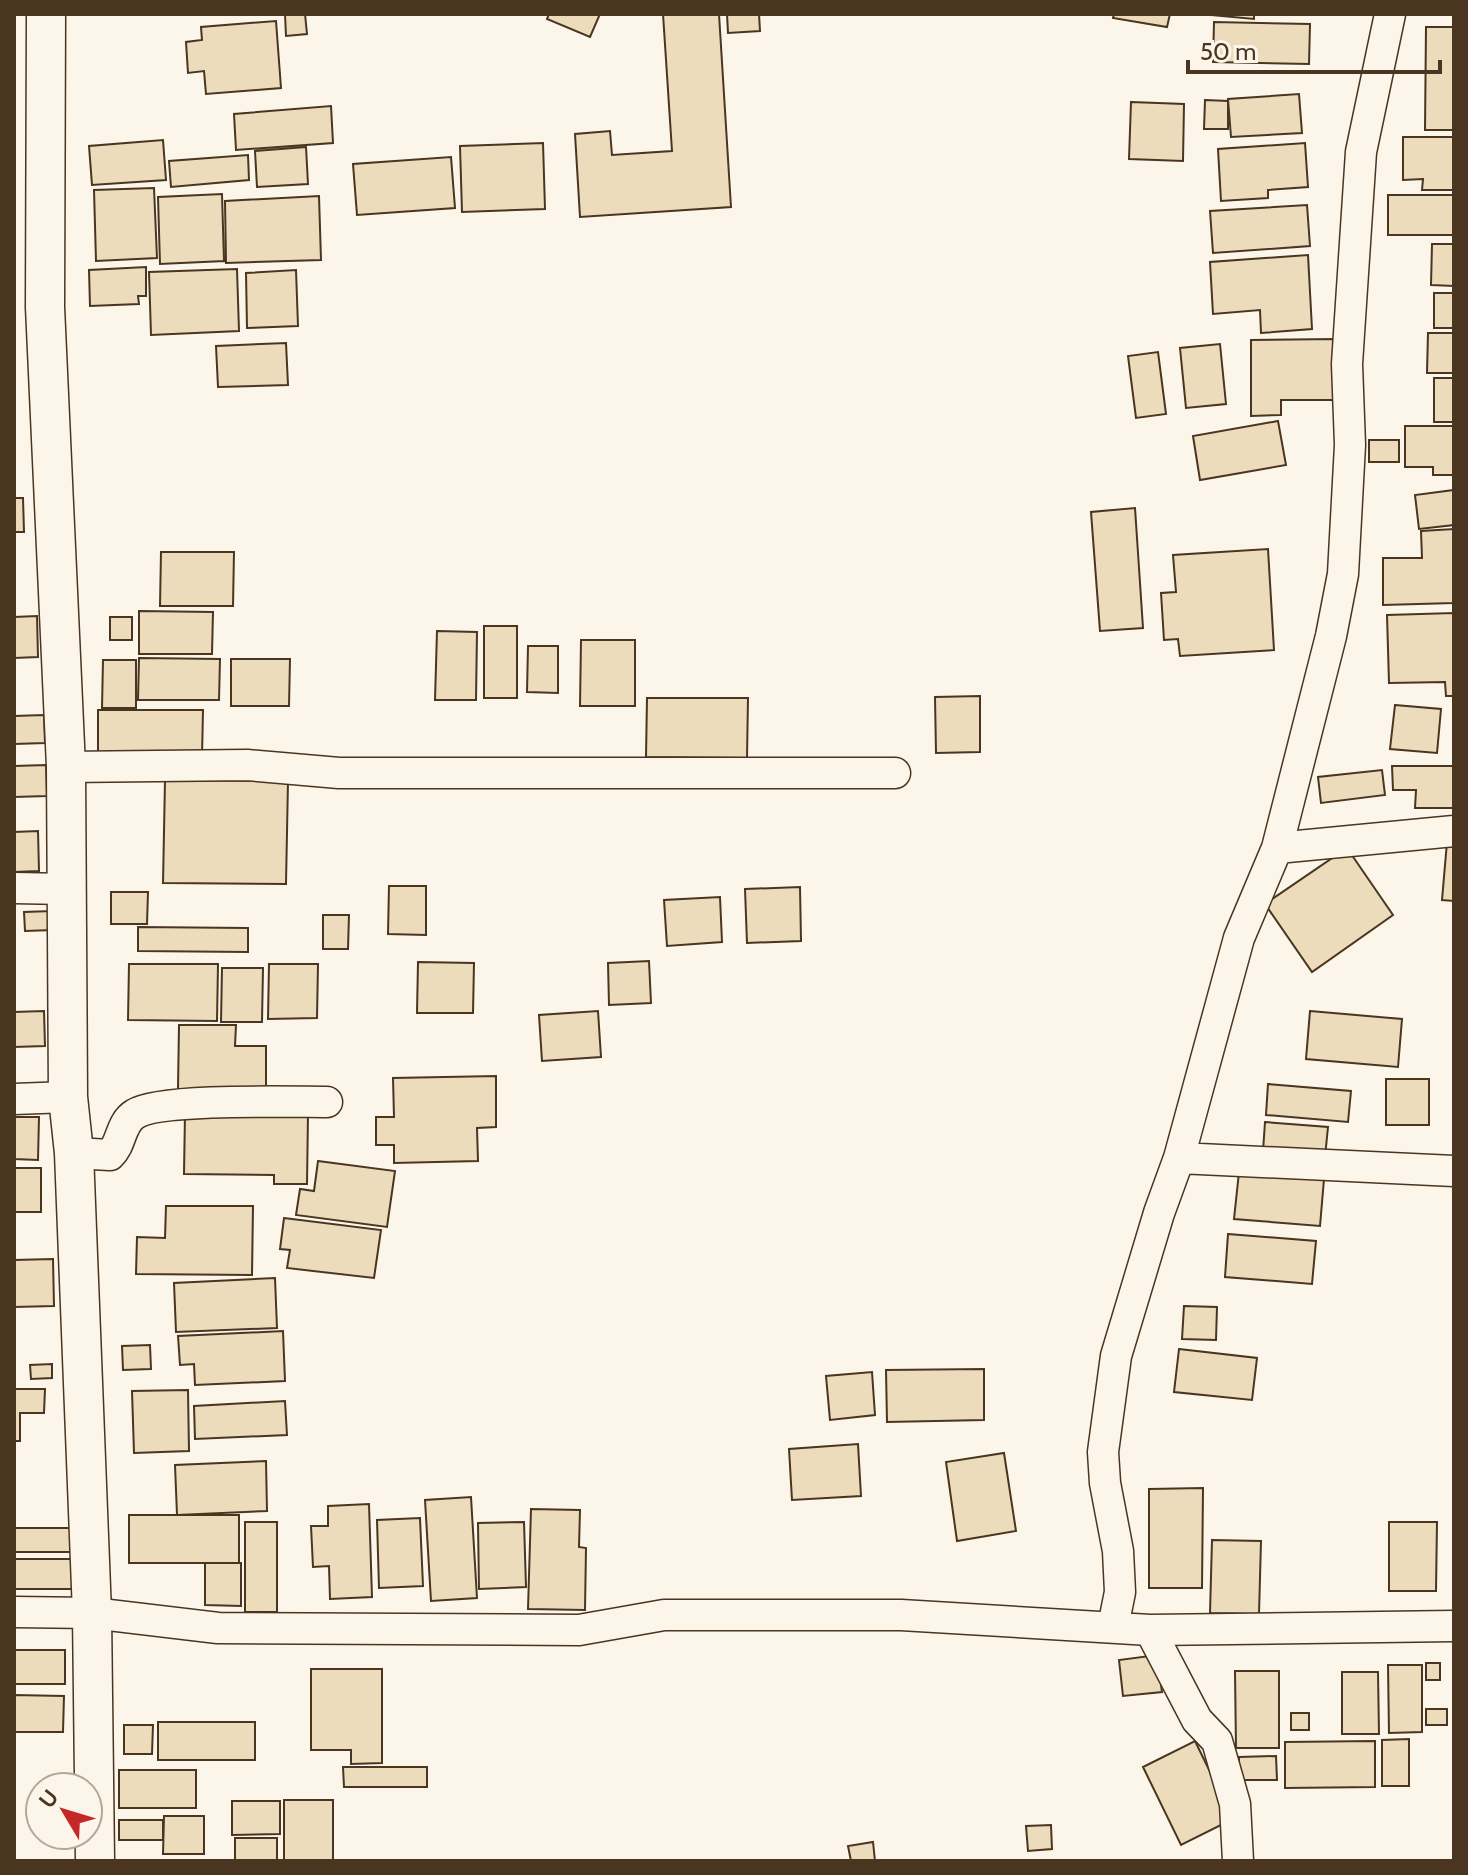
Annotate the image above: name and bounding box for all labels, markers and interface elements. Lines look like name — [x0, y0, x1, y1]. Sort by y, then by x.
scale bar — [1188, 24, 1440, 74]
text: 50 m — [1200, 37, 1256, 66]
north arrow — [24, 1771, 104, 1851]
text: U — [33, 1784, 64, 1814]

